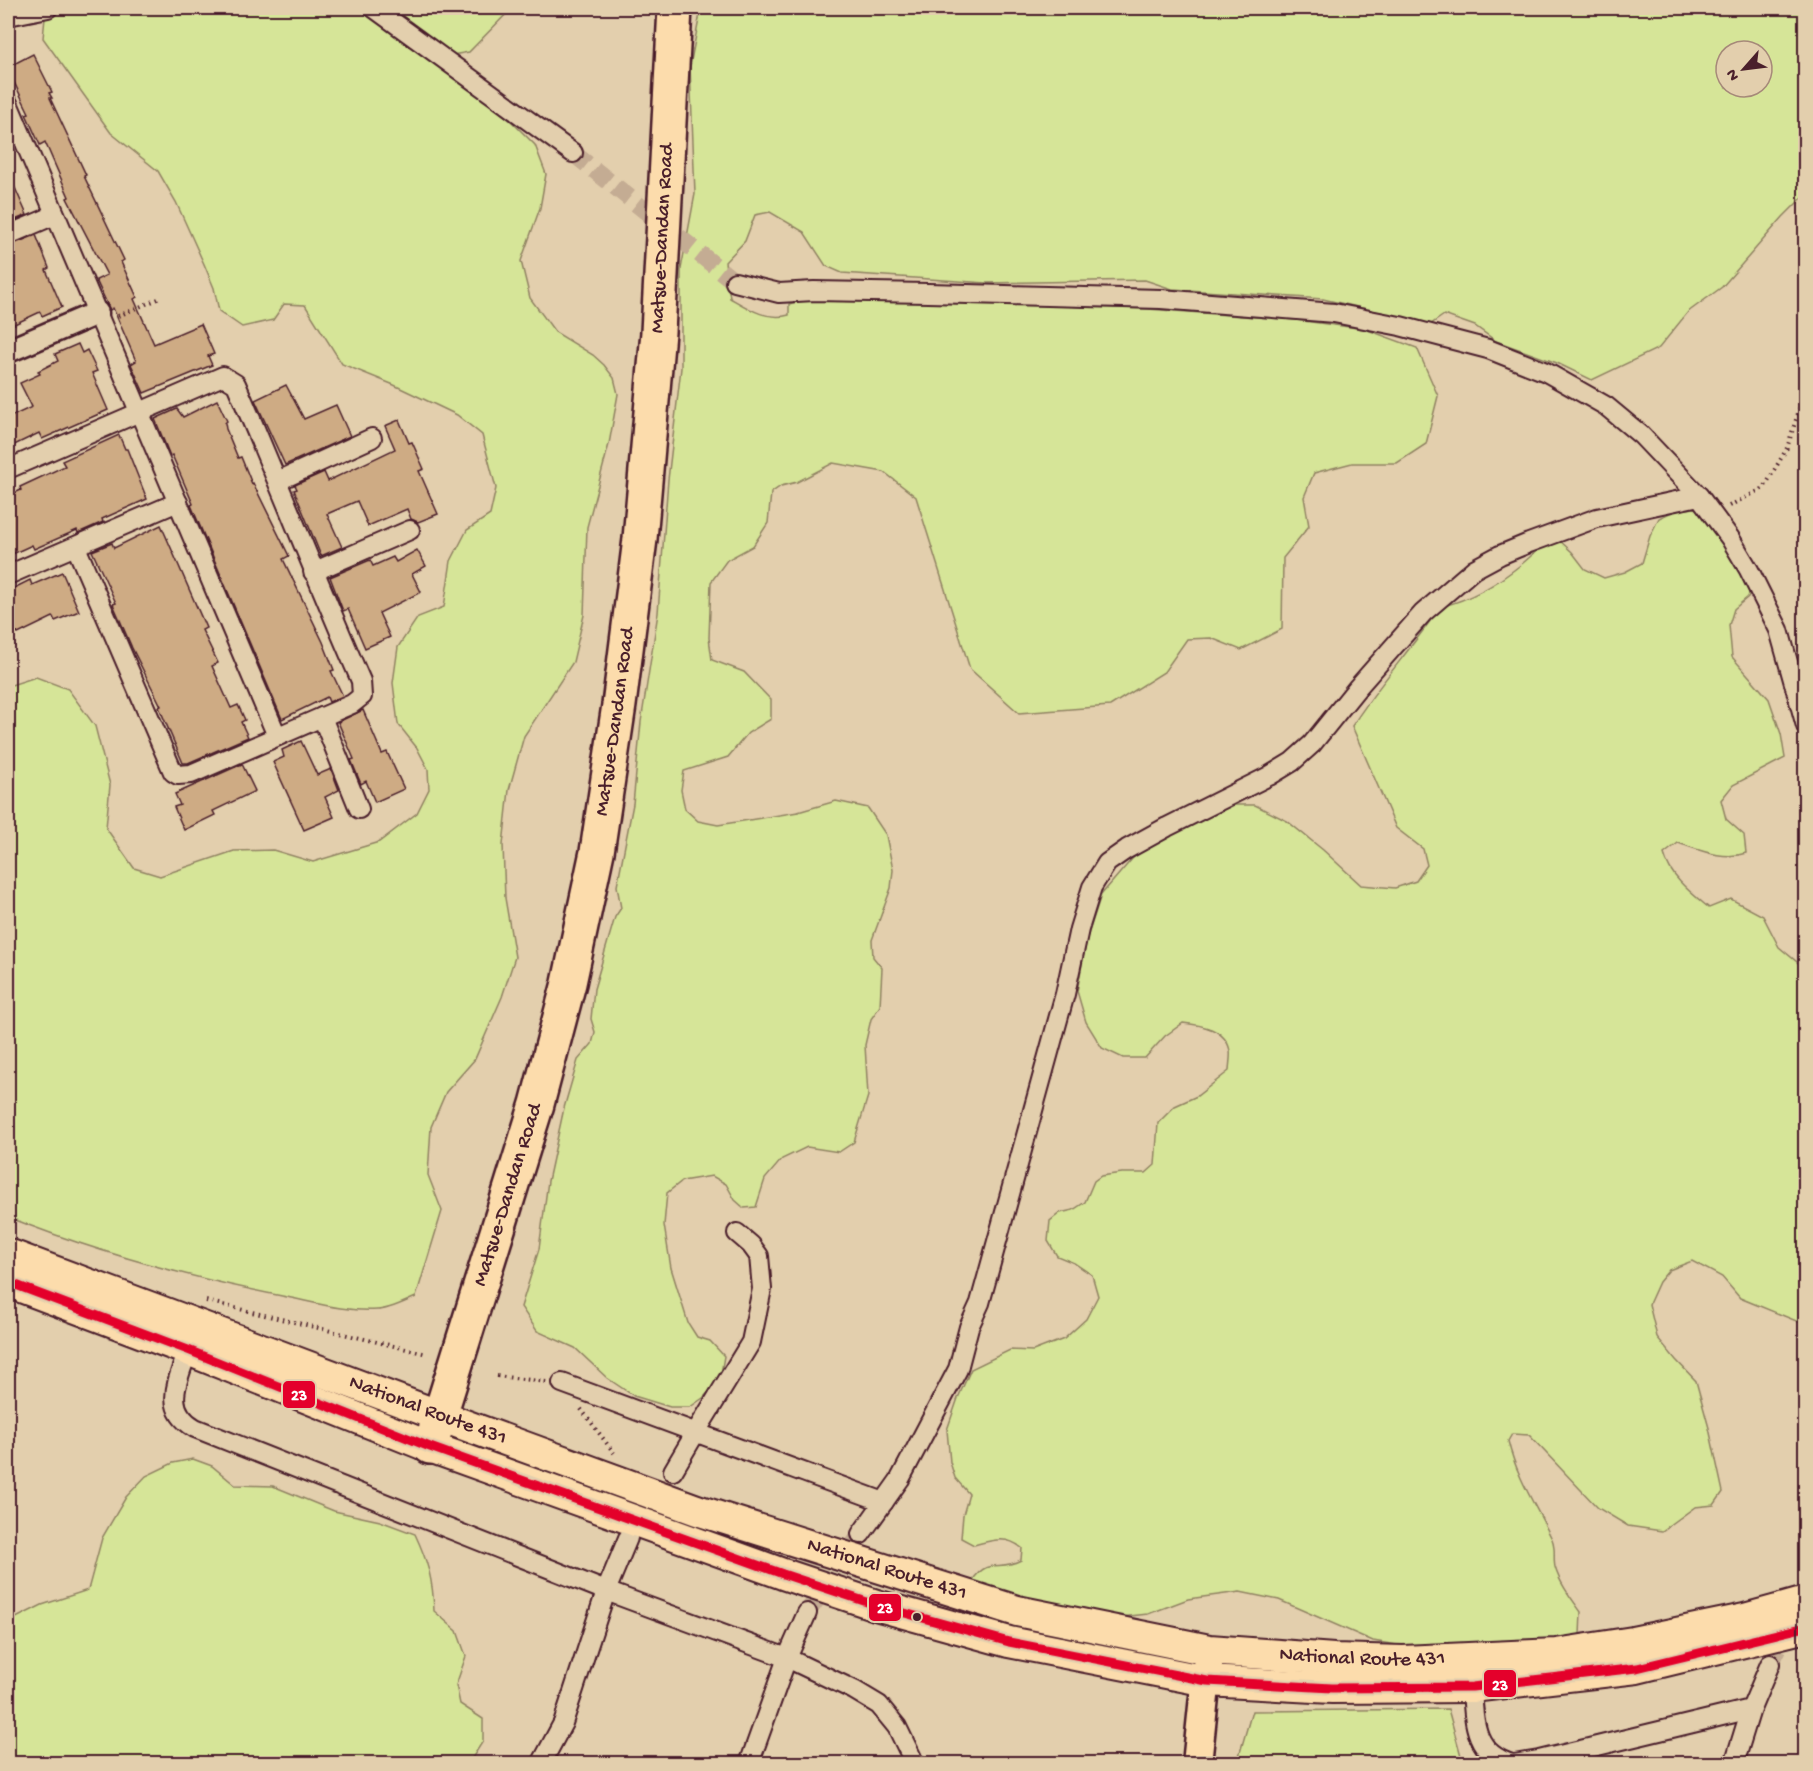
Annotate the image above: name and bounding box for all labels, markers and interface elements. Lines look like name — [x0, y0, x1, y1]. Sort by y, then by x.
north arrow — [1714, 39, 1774, 99]
text: N — [1723, 65, 1745, 83]
street label: Matsue-Dandan Road — [645, 141, 680, 334]
street label: Matsue-Dandan Road — [590, 624, 641, 818]
street label: Matsue-Dandan Road — [468, 1099, 549, 1289]
street label: National Route 431 — [345, 1370, 510, 1452]
line badge: 23 — [282, 1380, 316, 1409]
text: 23 — [291, 1388, 307, 1407]
street label: National Route 431 — [804, 1533, 970, 1607]
line badge: 23 — [868, 1593, 902, 1622]
text: 23 — [877, 1601, 893, 1620]
unlabelled marker — [911, 1611, 923, 1623]
street label: National Route 431 — [1278, 1643, 1446, 1674]
line badge: 23 — [1483, 1669, 1517, 1698]
text: 23 — [1492, 1678, 1508, 1697]

